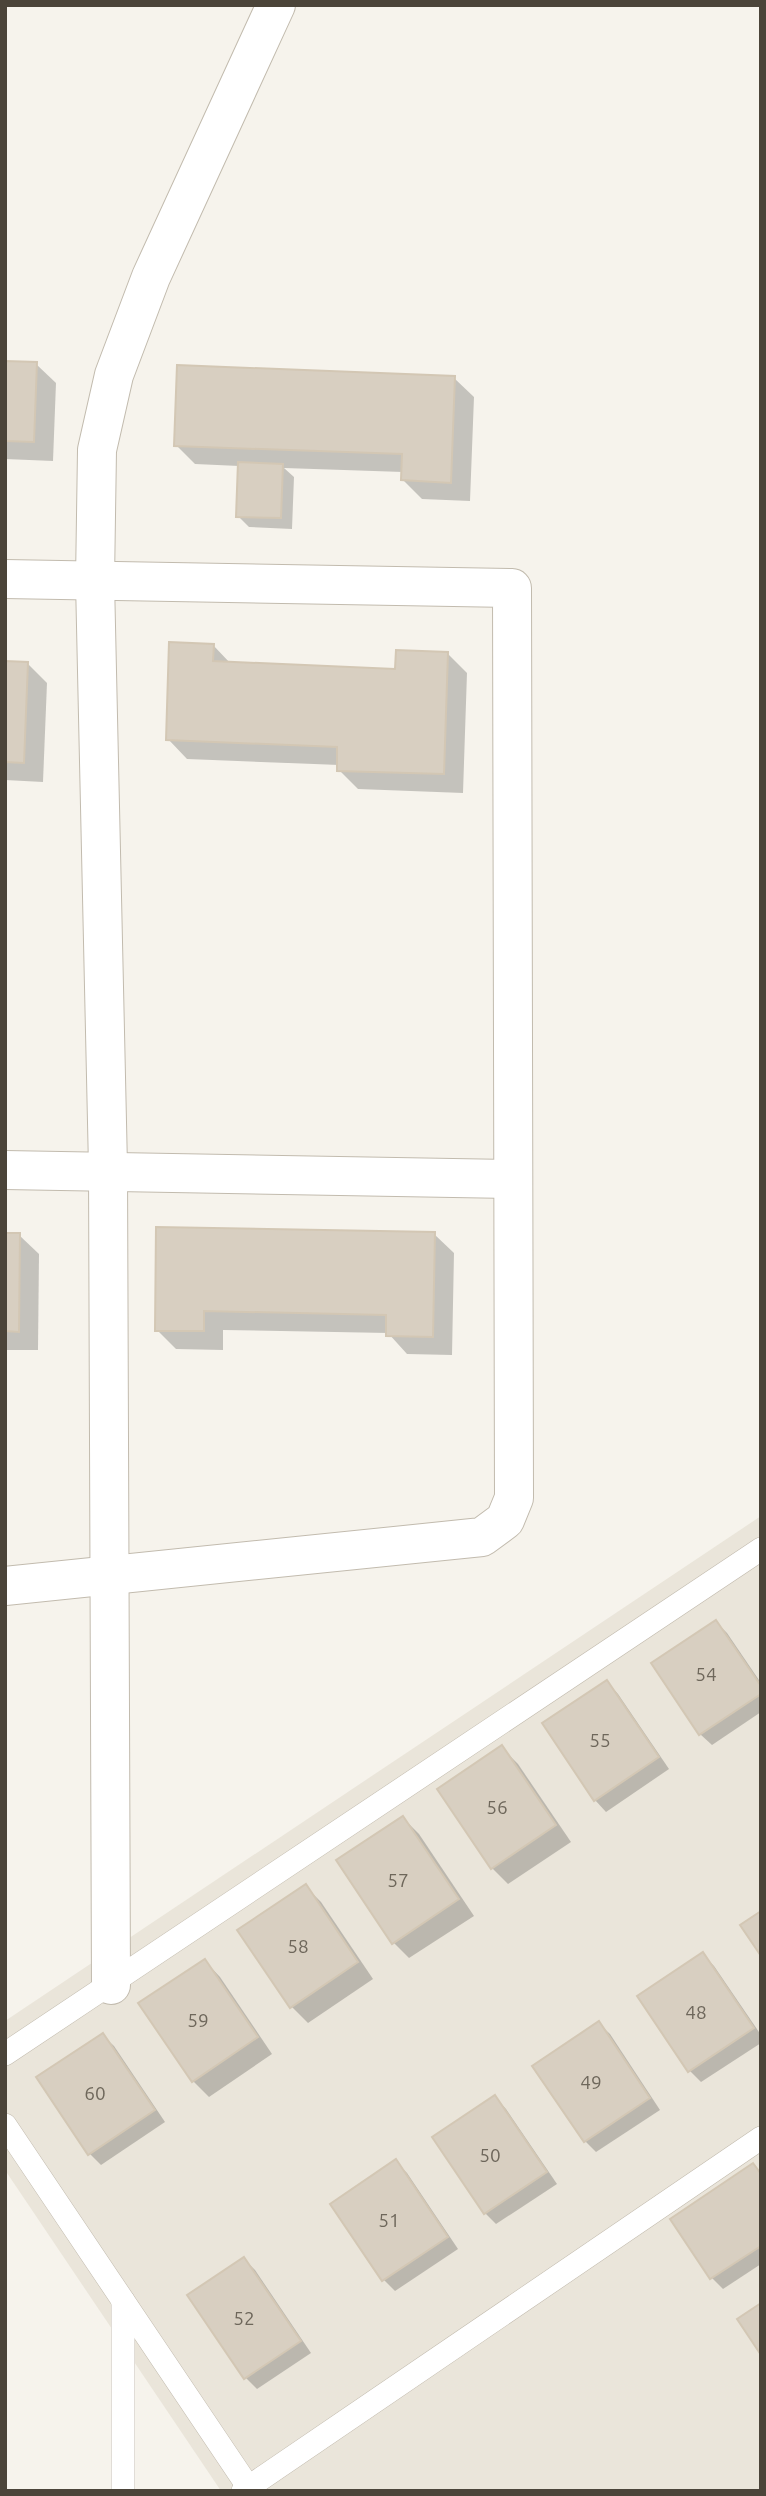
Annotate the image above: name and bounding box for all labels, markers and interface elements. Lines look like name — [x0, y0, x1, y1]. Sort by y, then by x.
house number: 54 — [695, 1663, 717, 1685]
house number: 55 — [589, 1729, 611, 1751]
house number: 56 — [486, 1796, 508, 1818]
house number: 57 — [387, 1869, 409, 1891]
house number: 58 — [287, 1935, 309, 1957]
house number: 48 — [685, 2001, 707, 2023]
house number: 59 — [187, 2009, 209, 2031]
house number: 49 — [580, 2071, 602, 2093]
house number: 60 — [84, 2082, 106, 2104]
house number: 50 — [479, 2144, 501, 2166]
house number: 51 — [378, 2209, 400, 2231]
house number: 52 — [233, 2307, 255, 2329]

